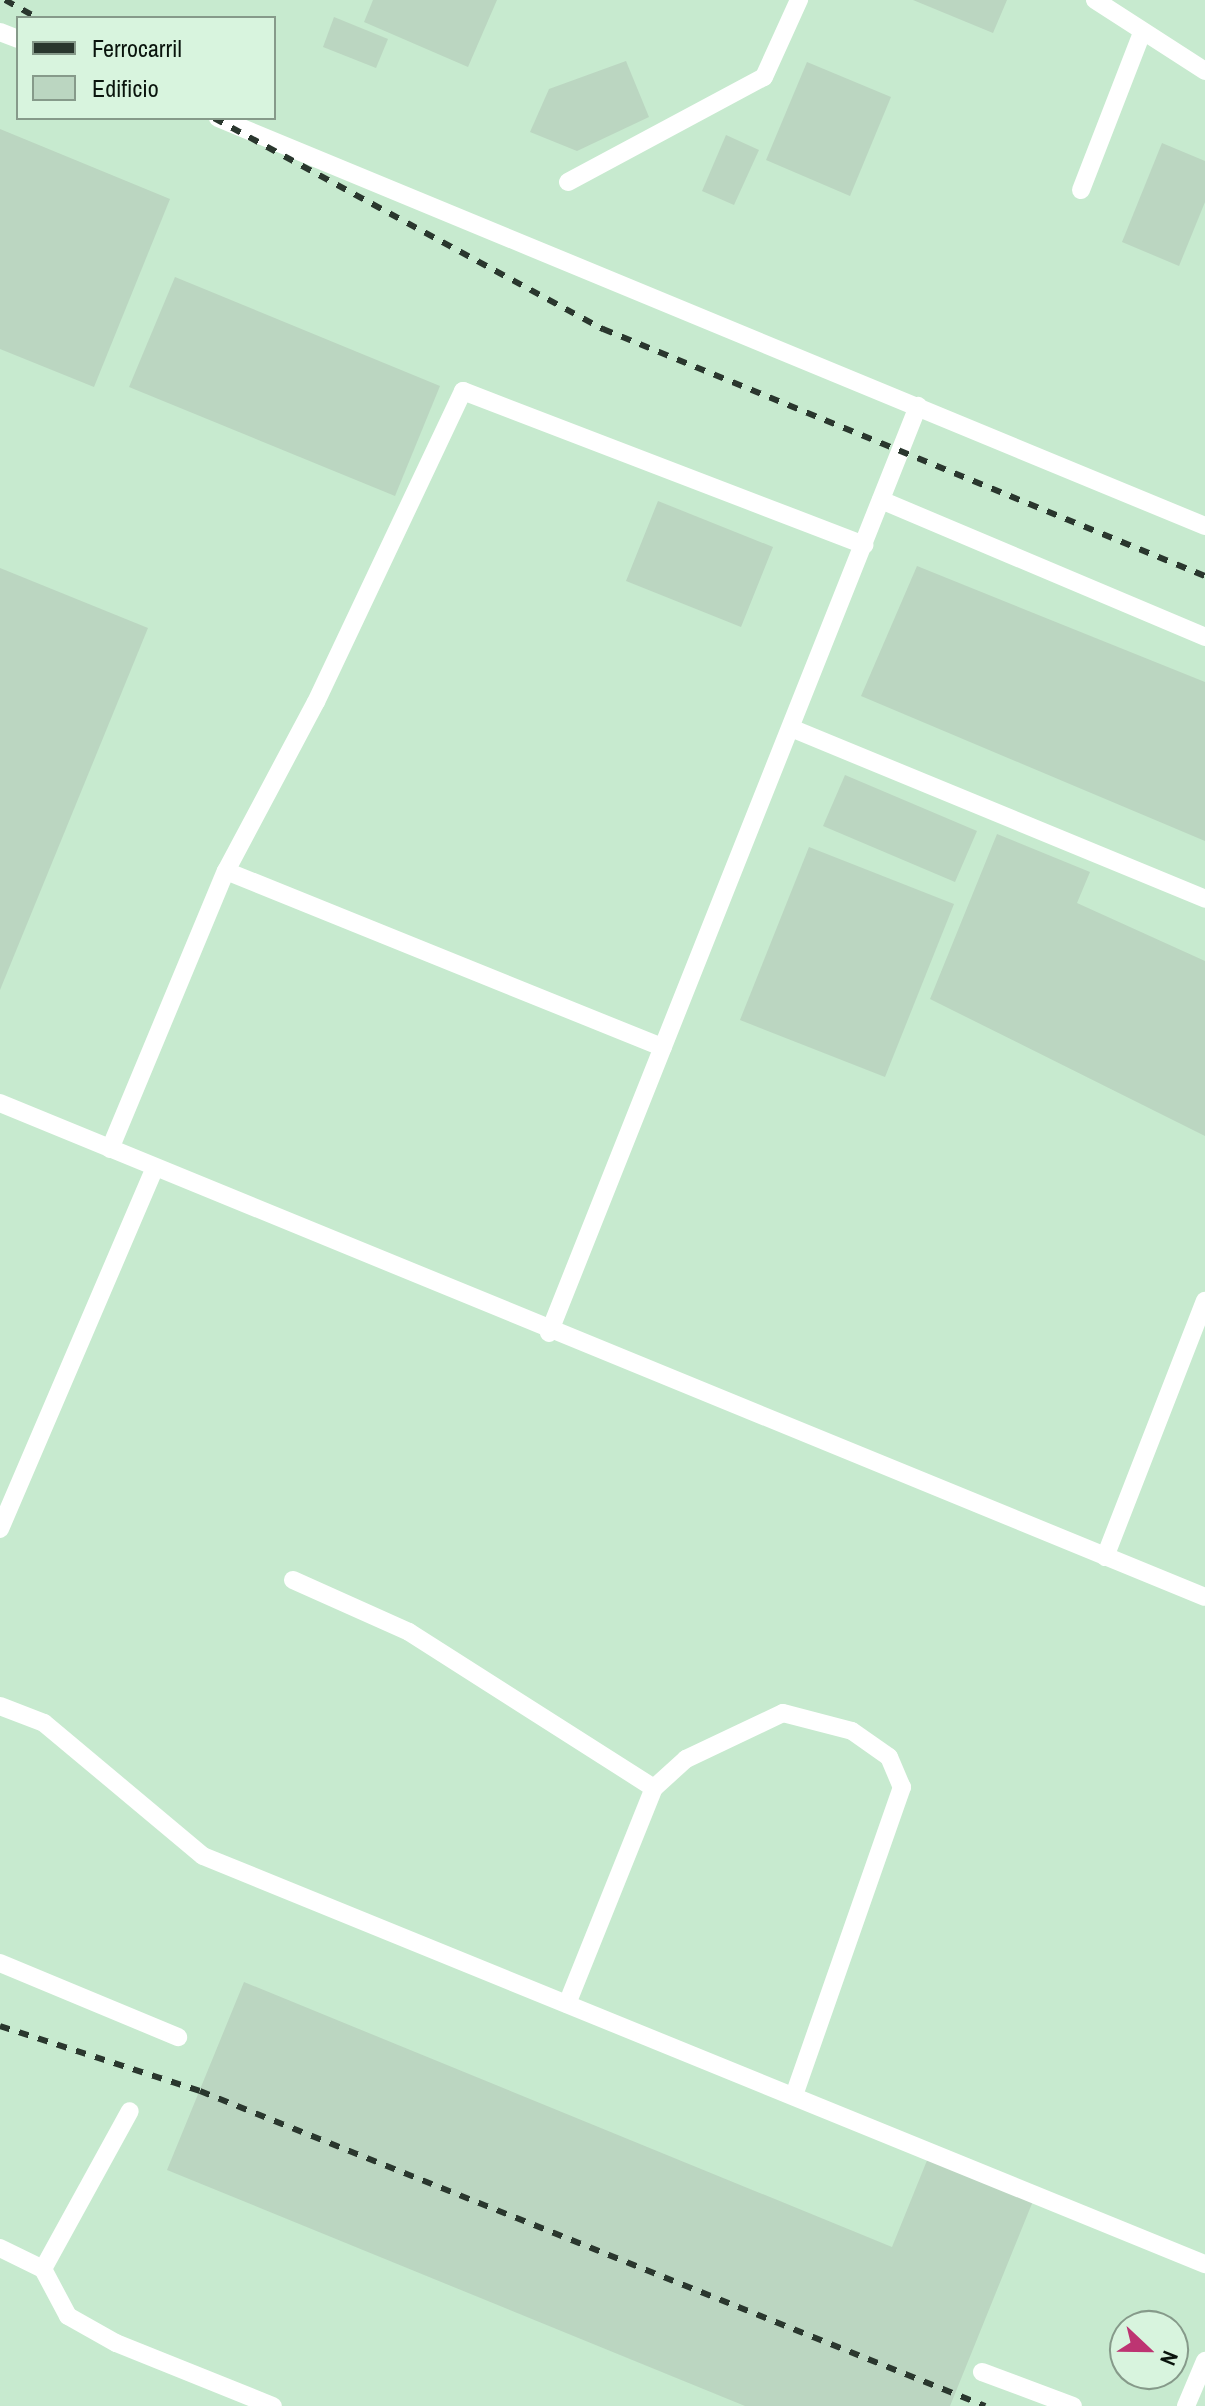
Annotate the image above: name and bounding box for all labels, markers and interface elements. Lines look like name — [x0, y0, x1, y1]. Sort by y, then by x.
legend — [16, 16, 276, 120]
text: Ferrocarril — [92, 32, 182, 64]
text: Edificio — [92, 72, 159, 104]
north arrow — [1109, 2310, 1189, 2390]
text: N — [1153, 2347, 1186, 2370]

